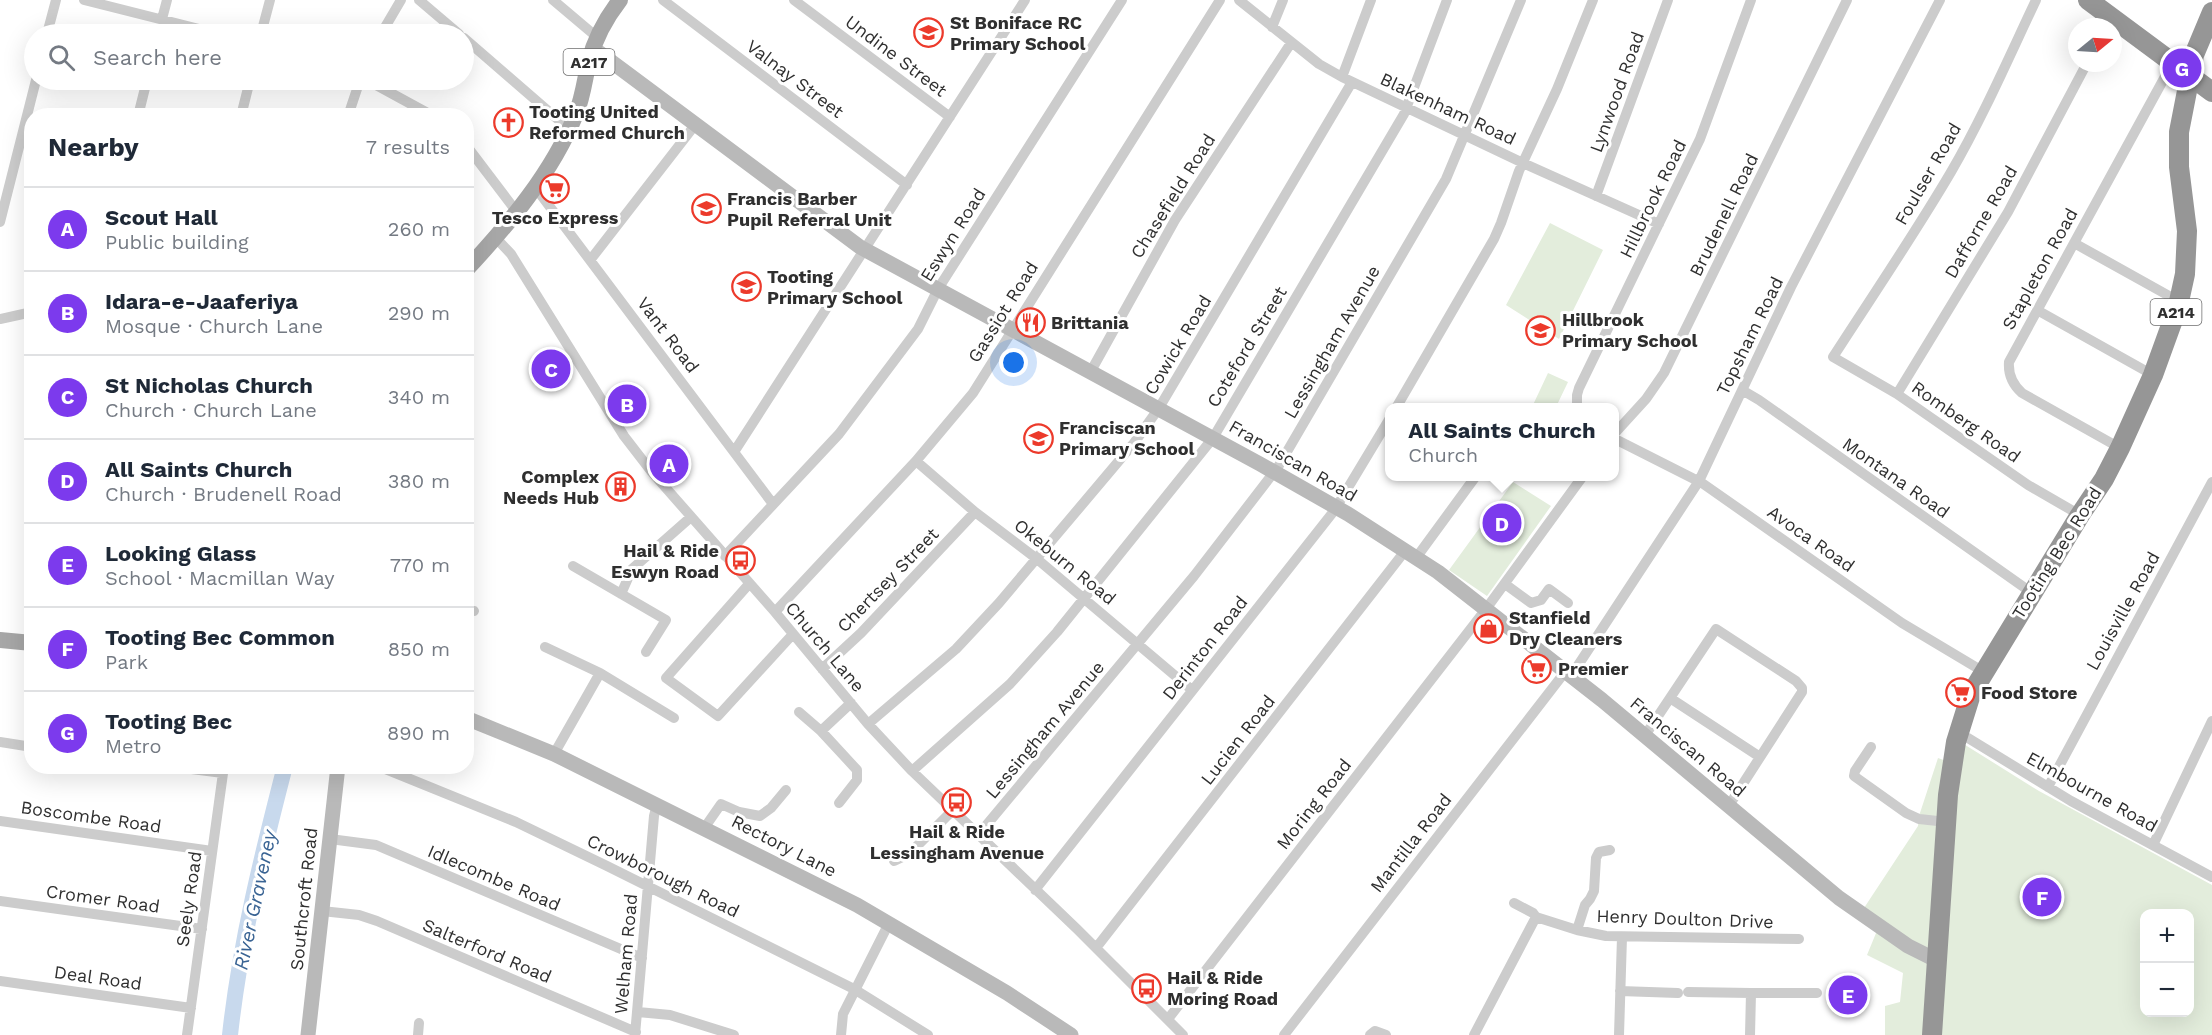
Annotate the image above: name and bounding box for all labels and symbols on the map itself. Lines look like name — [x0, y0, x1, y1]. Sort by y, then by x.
street label: Undine Street — [841, 11, 952, 101]
place label: St Boniface RC Primary School — [950, 12, 1086, 54]
school or university icon: St Boniface RC Primary School — [913, 17, 945, 49]
north arrow — [2068, 18, 2122, 72]
street label: Lynwood Road — [1585, 28, 1648, 155]
street label: Valnay Street — [743, 35, 848, 122]
pin: G — [2162, 46, 2202, 90]
road number: A217 — [564, 49, 614, 75]
street label: Blakenham Road — [1377, 68, 1519, 149]
place label: Tooting United Reformed Church — [529, 101, 685, 143]
church icon: Tooting United Reformed Church — [492, 106, 524, 138]
street label: Foulser Road — [1890, 119, 1965, 228]
street label: Chasefield Road — [1126, 130, 1219, 262]
street label: Hillbrook Road — [1615, 136, 1690, 261]
street label: Brudenell Road — [1685, 150, 1762, 280]
street label: Dafforne Road — [1940, 162, 2021, 282]
supermarket icon: Tesco Express — [539, 173, 571, 205]
street label: Eswyn Road — [916, 184, 990, 285]
place label: Francis Barber Pupil Referral Unit — [727, 188, 892, 230]
school or university icon: Francis Barber Pupil Referral Unit — [690, 193, 722, 225]
street label: Stapleton Road — [1997, 204, 2082, 333]
place label: Tesco Express — [492, 207, 619, 228]
street label: Gassiot Road — [963, 257, 1042, 366]
street label: Lessingham Avenue — [1279, 262, 1384, 422]
place label: Tooting Primary School — [767, 266, 903, 308]
school or university icon: Tooting Primary School — [730, 271, 762, 303]
street label: Topsham Road — [1712, 273, 1787, 398]
street label: Coteford Street — [1202, 282, 1291, 411]
street label: Cowick Road — [1140, 291, 1216, 398]
street label: Vant Road — [633, 293, 704, 377]
road number: A214 — [2150, 299, 2202, 325]
restaurant icon: Brittania — [1014, 307, 1046, 339]
place label: Hillbrook Primary School — [1562, 309, 1698, 351]
place label: Brittania — [1051, 312, 1129, 333]
school or university icon: Hillbrook Primary School — [1525, 314, 1557, 346]
pin: C — [532, 346, 570, 392]
your location — [999, 348, 1028, 377]
street label: Romberg Road — [1908, 376, 2025, 467]
pin: B — [608, 382, 646, 426]
street label: Franciscan Road — [1225, 415, 1361, 506]
place label: Franciscan Primary School — [1059, 417, 1195, 459]
school or university icon: Franciscan Primary School — [1022, 422, 1054, 454]
street label: Montana Road — [1839, 433, 1954, 522]
pin: A — [650, 442, 688, 486]
place label: Complex Needs Hub — [503, 466, 599, 508]
building icon: Complex Needs Hub — [604, 471, 636, 503]
street label: Tooting Bec Road — [2007, 483, 2106, 623]
pin: D — [1482, 500, 1522, 546]
street label: Avoca Road — [1764, 501, 1859, 576]
street label: Okeburn Road — [1010, 514, 1120, 609]
street label: Chertsey Street — [833, 523, 943, 636]
place label: Hail & Ride Eswyn Road — [611, 540, 719, 582]
bus stop icon: Hail & Ride Eswyn Road — [724, 545, 756, 577]
street label: Louisville Road — [2081, 548, 2164, 674]
street label: Derinton Road — [1158, 592, 1252, 704]
street label: Church Lane — [782, 597, 869, 696]
place label: Stanfield Dry Cleaners — [1509, 607, 1623, 649]
shop icon: Stanfield Dry Cleaners — [1472, 612, 1504, 644]
supermarket icon: Premier — [1521, 653, 1553, 685]
street label: Lessingham Avenue — [981, 657, 1108, 803]
place label: Premier — [1558, 658, 1629, 679]
supermarket icon: Food Store — [1944, 677, 1976, 709]
place label: Food Store — [1981, 682, 2077, 703]
street label: Lucien Road — [1196, 691, 1279, 789]
street label: Franciscan Road — [1626, 692, 1750, 801]
street label: Elmbourne Road — [2023, 747, 2161, 836]
street label: Moring Road — [1272, 754, 1355, 853]
bus stop icon: Hail & Ride Lessingham Avenue — [941, 787, 973, 819]
street label: Mantilla Road — [1365, 789, 1456, 896]
street label: Boscombe Road — [19, 796, 163, 837]
street label: Rectory Lane — [728, 810, 840, 881]
place label: Hail & Ride Lessingham Avenue — [870, 821, 1044, 863]
water label: River Graveney — [228, 826, 282, 972]
street label: Southcroft Road — [286, 826, 321, 972]
street label: Crowborough Road — [584, 830, 743, 922]
street label: Idlecombe Road — [425, 840, 564, 915]
street label: Seely Road — [171, 850, 206, 948]
pin: F — [2022, 874, 2062, 920]
street label: Cromer Road — [45, 880, 161, 917]
street label: Welham Road — [610, 893, 641, 1015]
street label: Henry Doulton Drive — [1596, 905, 1774, 932]
street label: Salterford Road — [420, 914, 555, 987]
street label: Deal Road — [53, 961, 143, 994]
place label: Hail & Ride Moring Road — [1167, 967, 1278, 1009]
bus stop icon: Hail & Ride Moring Road — [1130, 972, 1162, 1004]
pin: E — [1828, 972, 1868, 1018]

